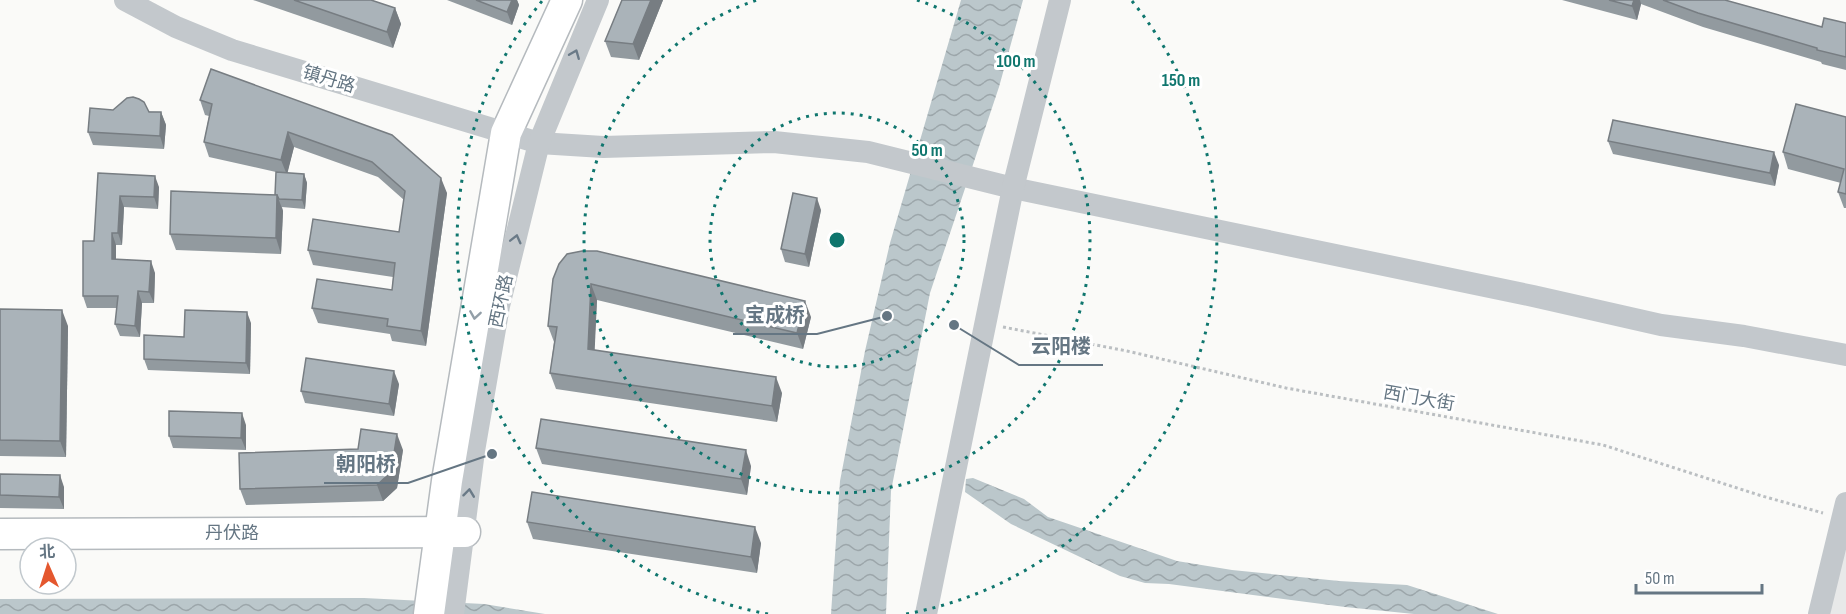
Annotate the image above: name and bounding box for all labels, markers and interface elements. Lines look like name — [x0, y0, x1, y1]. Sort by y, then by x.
one-way arrow — [568, 50, 580, 61]
text: 100 m — [997, 51, 1036, 72]
street label: 镇丹路 — [300, 62, 358, 97]
text: 150 m — [1162, 70, 1200, 91]
text: 50 m — [911, 140, 943, 161]
centre of rings — [827, 230, 847, 250]
one-way arrow — [508, 234, 521, 244]
street label: 西环路 — [486, 273, 517, 330]
callout: 宝成桥 — [733, 296, 817, 334]
text: 宝成桥 — [745, 304, 805, 328]
one-way arrow — [469, 309, 482, 319]
callout: 云阳楼 — [1019, 327, 1103, 365]
text: 云阳楼 — [1031, 335, 1091, 359]
street label: 西门大街 — [1382, 382, 1456, 415]
callout: 朝阳桥 — [324, 445, 408, 483]
text: 朝阳桥 — [336, 453, 396, 477]
one-way arrow — [463, 488, 475, 497]
street label: 丹伏路 — [205, 523, 259, 544]
north arrow — [18, 536, 78, 596]
text: 北 — [39, 543, 56, 562]
scale bar — [1636, 557, 1762, 595]
text: 50 m — [1645, 568, 1675, 589]

